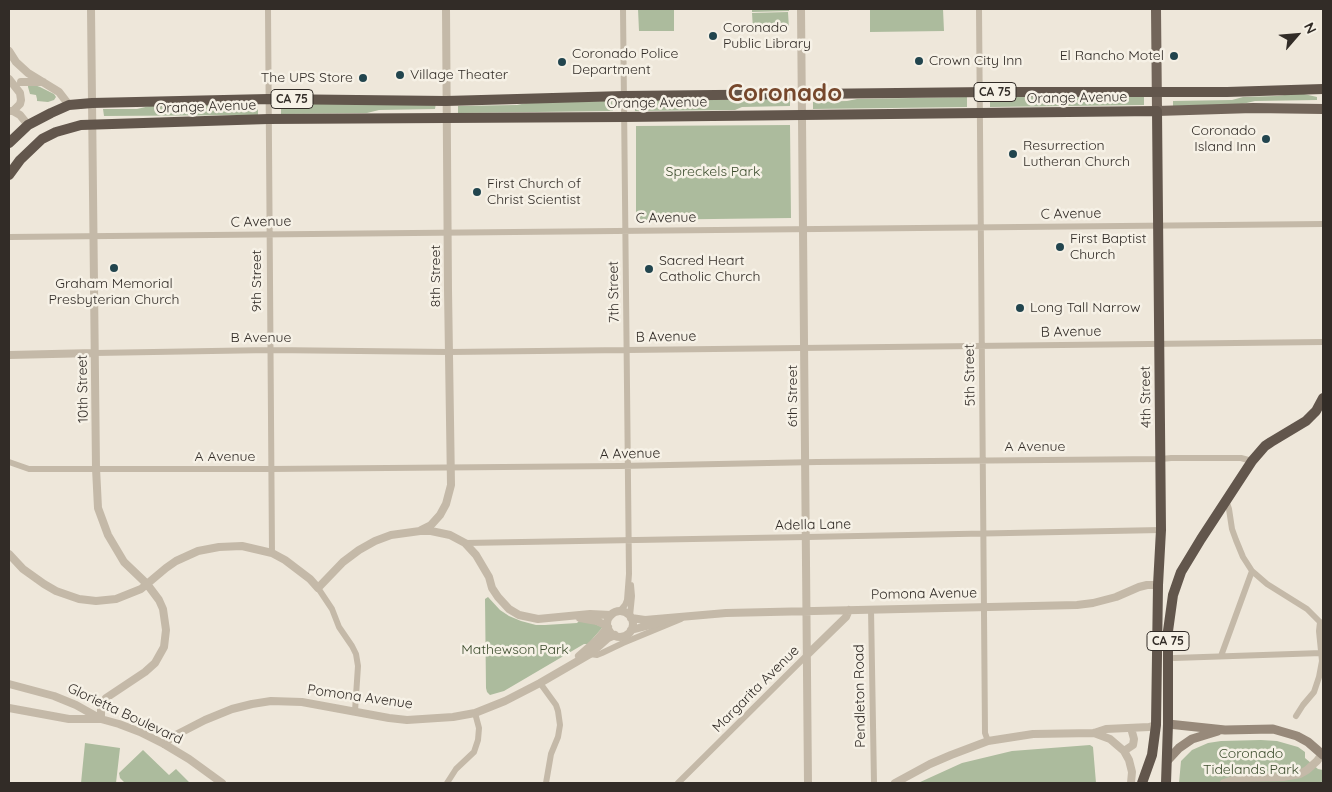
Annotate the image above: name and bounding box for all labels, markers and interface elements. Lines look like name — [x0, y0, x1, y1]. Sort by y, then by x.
north arrow — [1272, 10, 1322, 60]
place label: Coronado Public Library — [723, 20, 811, 52]
text: N — [1300, 20, 1321, 37]
marker: Coronado Public Library — [707, 30, 719, 42]
place label: Coronado Police Department — [572, 46, 679, 78]
place label: El Rancho Motel — [1060, 48, 1164, 64]
marker: El Rancho Motel — [1168, 50, 1180, 62]
place label: Crown City Inn — [929, 53, 1022, 69]
marker: Crown City Inn — [913, 55, 925, 67]
marker: Coronado Police Department — [556, 56, 568, 68]
place label: Village Theater — [410, 67, 508, 83]
marker: Village Theater — [394, 69, 406, 81]
place label: The UPS Store — [261, 70, 353, 86]
marker: The UPS Store — [357, 72, 369, 84]
district label: Coronado — [728, 80, 842, 108]
road number: CA 75 — [974, 82, 1016, 101]
street label: Orange Avenue — [1027, 89, 1127, 107]
road number: CA 75 — [271, 90, 313, 108]
street label: Orange Avenue — [607, 94, 707, 112]
street label: Orange Avenue — [155, 97, 257, 117]
place label: Coronado Island Inn — [1191, 123, 1256, 156]
marker: Coronado Island Inn — [1260, 133, 1272, 145]
place label: Resurrection Lutheran Church — [1023, 138, 1130, 170]
marker: Resurrection Lutheran Church — [1007, 148, 1019, 160]
park label: Spreckels Park — [666, 164, 760, 180]
place label: First Church of Christ Scientist — [487, 176, 581, 208]
marker: First Church of Christ Scientist — [471, 186, 483, 198]
street label: C Avenue — [1040, 205, 1102, 223]
street label: C Avenue — [635, 209, 697, 227]
street label: C Avenue — [230, 213, 292, 231]
place label: First Baptist Church — [1070, 231, 1147, 264]
marker: First Baptist Church — [1054, 241, 1066, 253]
street label: 8th Street — [428, 245, 444, 307]
street label: 9th Street — [249, 250, 265, 312]
place label: Sacred Heart Catholic Church — [659, 253, 760, 286]
street label: 7th Street — [605, 261, 623, 323]
marker: Graham Memorial Presbyterian Church — [108, 262, 120, 274]
marker: Sacred Heart Catholic Church — [643, 263, 655, 275]
place label: Graham Memorial Presbyterian Church — [48, 276, 180, 308]
place label: Long Tall Narrow — [1030, 300, 1140, 316]
marker: Long Tall Narrow — [1014, 302, 1026, 314]
street label: B Avenue — [1040, 323, 1102, 341]
street label: B Avenue — [635, 328, 697, 346]
street label: B Avenue — [231, 330, 291, 346]
street label: 5th Street — [961, 344, 979, 406]
street label: 10th Street — [74, 355, 92, 423]
street label: 6th Street — [785, 365, 801, 427]
street label: 4th Street — [1137, 366, 1155, 428]
street label: A Avenue — [1005, 439, 1065, 455]
street label: A Avenue — [599, 445, 661, 463]
street label: A Avenue — [195, 449, 255, 465]
street label: Adella Lane — [775, 516, 851, 534]
street label: Pomona Avenue — [871, 585, 977, 603]
road number: CA 75 — [1147, 631, 1189, 650]
park label: Mathewson Park — [461, 642, 569, 658]
street label: Margarita Avenue — [709, 642, 803, 736]
street label: Pendleton Road — [851, 644, 869, 748]
street label: Glorietta Boulevard — [65, 680, 185, 748]
street label: Pomona Avenue — [306, 681, 414, 713]
park label: Coronado Tidelands Park — [1203, 746, 1299, 779]

